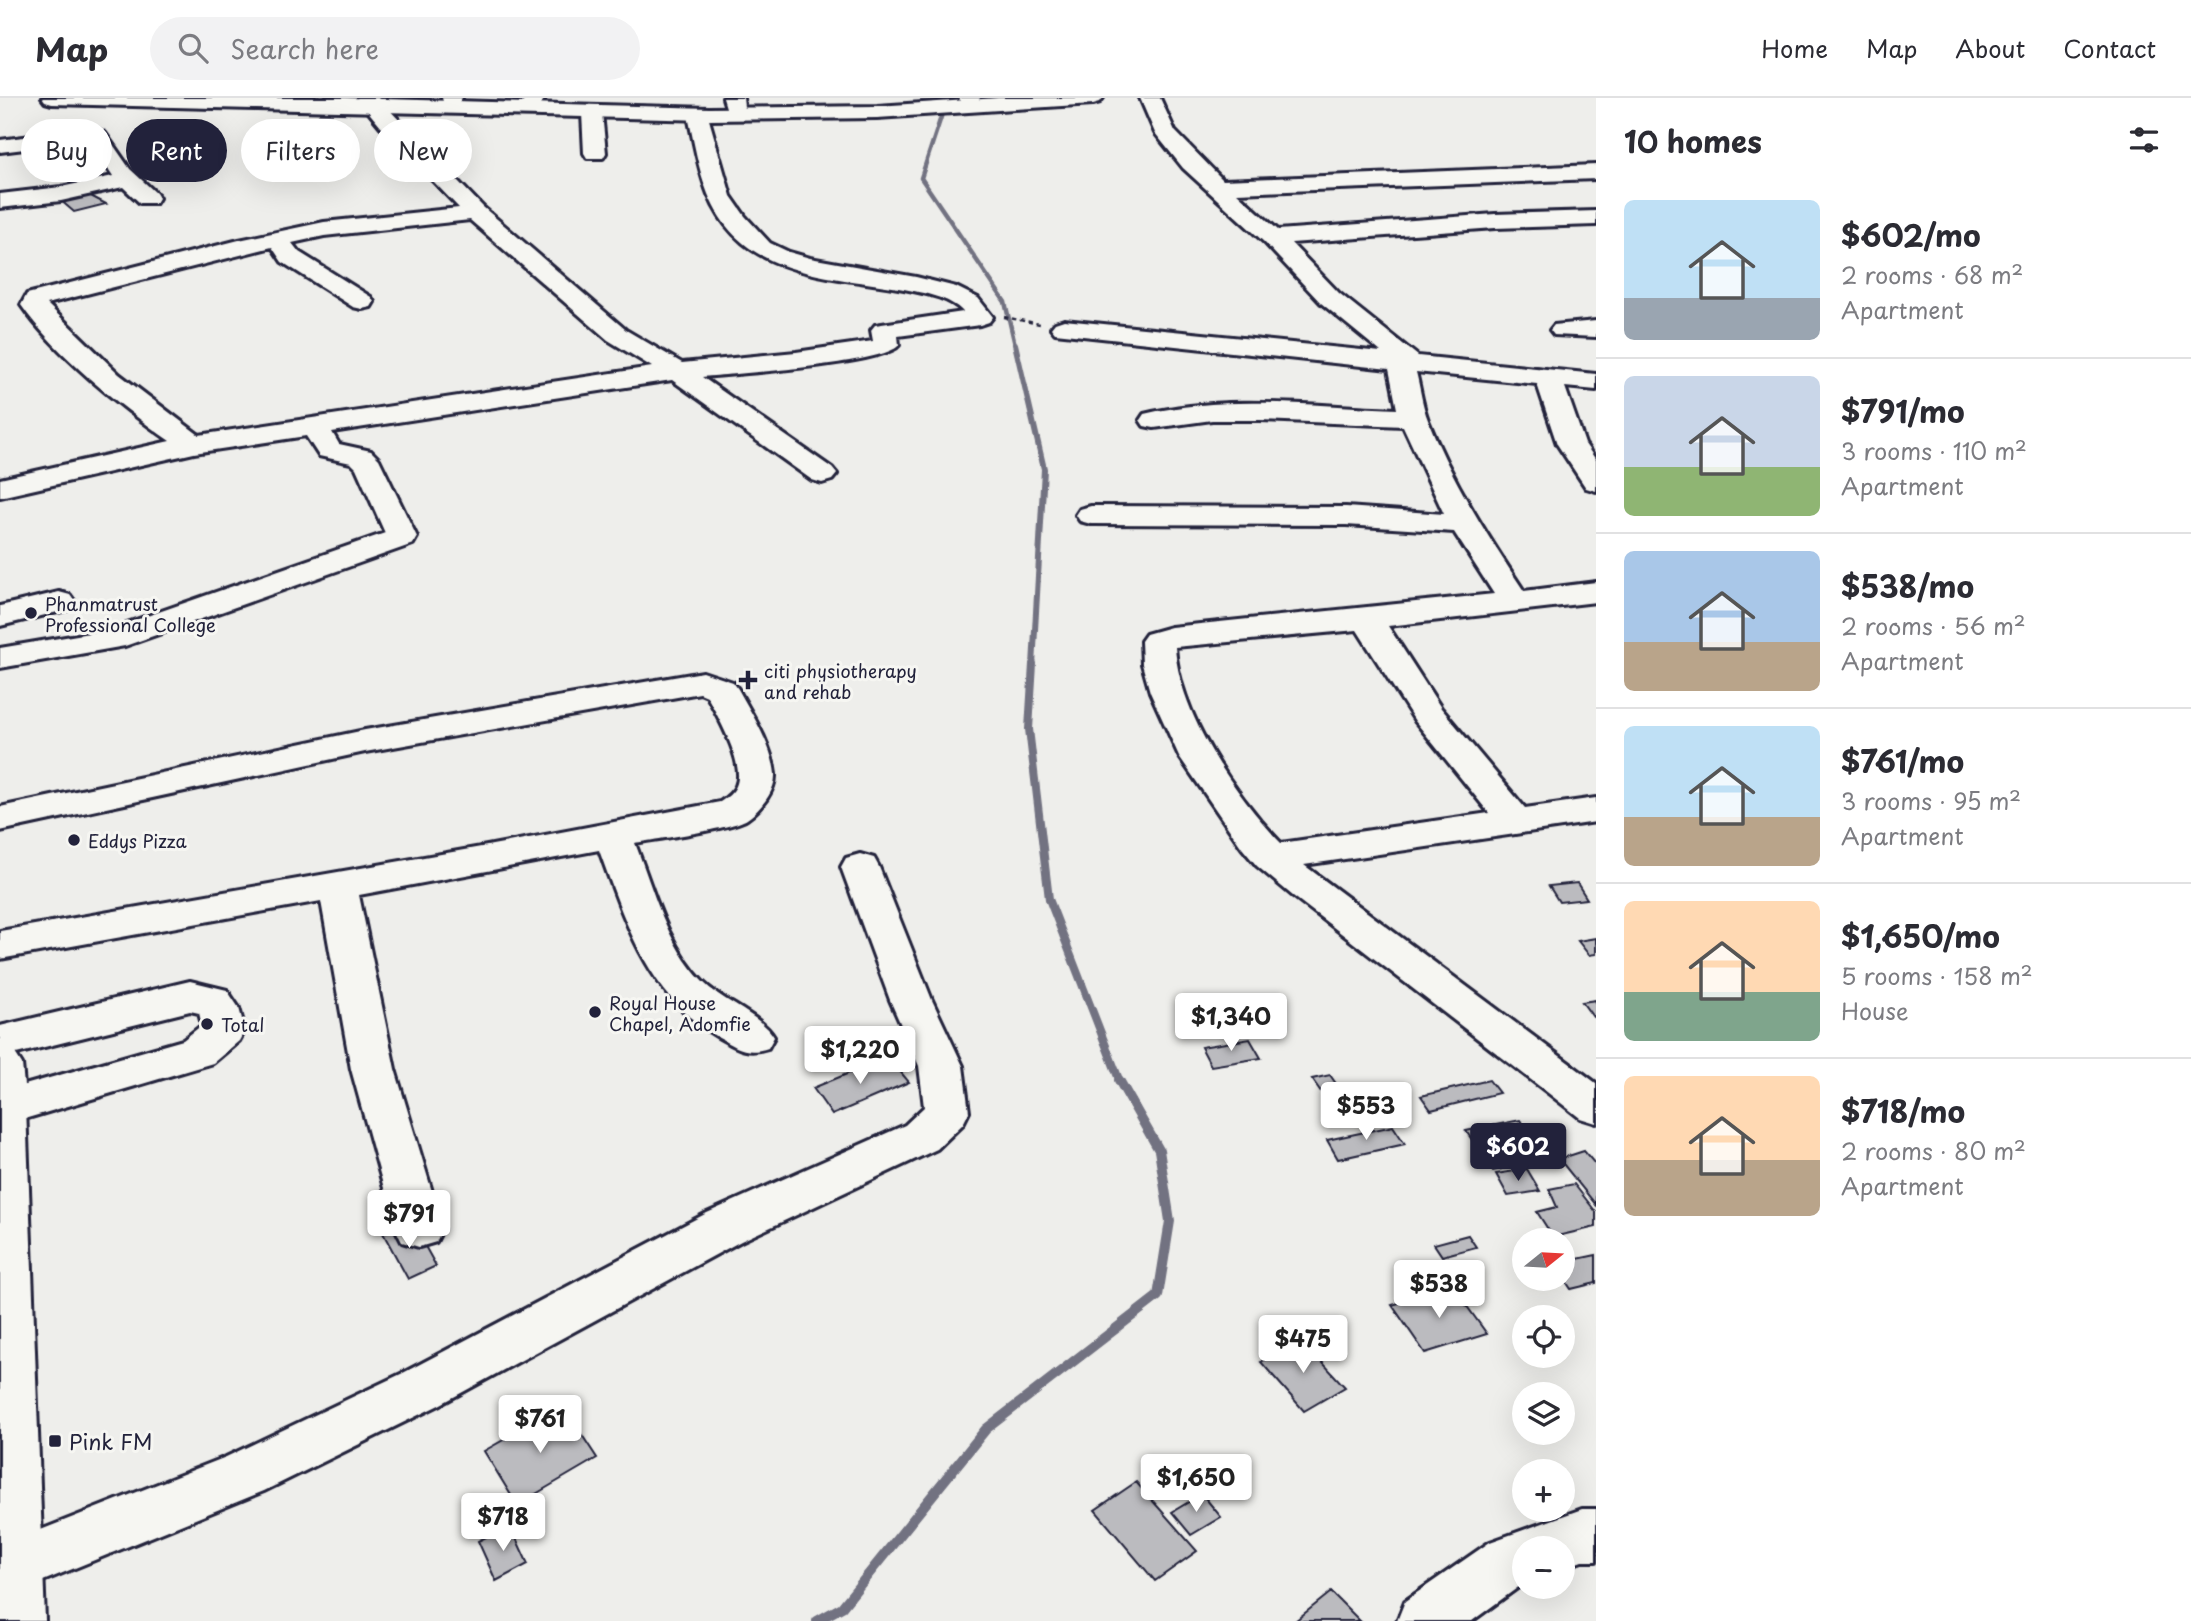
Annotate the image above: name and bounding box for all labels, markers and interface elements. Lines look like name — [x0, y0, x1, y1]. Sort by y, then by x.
search box — [150, 17, 640, 80]
text: Map — [35, 23, 108, 73]
icon: search — [174, 29, 212, 67]
text: Search here — [230, 29, 379, 68]
text: Home — [1761, 30, 1828, 66]
text: Map — [1866, 30, 1917, 66]
text: About — [1955, 30, 2025, 66]
text: Contact — [2063, 30, 2156, 66]
text: 10 homes — [1624, 118, 1762, 163]
chip: Buy — [21, 119, 112, 182]
chip: Rent — [126, 119, 227, 182]
chip: Filters — [241, 119, 360, 182]
chip: New — [374, 119, 472, 182]
icon: filters — [2125, 121, 2163, 159]
text: $602/mo — [1841, 212, 1981, 257]
icon: home — [1680, 228, 1764, 312]
text: 2 rooms · 68 m² — [1841, 257, 2023, 292]
text: Apartment — [1841, 292, 1964, 327]
text: $791/mo — [1841, 388, 1965, 433]
icon: home — [1680, 404, 1764, 488]
text: 3 rooms · 110 m² — [1841, 433, 2027, 468]
text: Apartment — [1841, 468, 1964, 503]
text: $538/mo — [1841, 563, 1974, 608]
icon: home — [1680, 579, 1764, 663]
place label: Phanmatrust Professional College — [45, 590, 216, 638]
marker: Phanmatrust Professional College — [23, 605, 39, 621]
text: 2 rooms · 56 m² — [1841, 608, 2026, 643]
text: Apartment — [1841, 643, 1964, 678]
place label: citi physiotherapy and rehab — [764, 657, 917, 705]
marker: citi physiotherapy and rehab — [738, 670, 758, 690]
text: $761/mo — [1841, 738, 1964, 783]
icon: home — [1680, 754, 1764, 838]
text: 3 rooms · 95 m² — [1841, 783, 2021, 818]
text: Apartment — [1841, 818, 1964, 853]
place label: Eddys Pizza — [88, 827, 188, 854]
marker: Eddys Pizza — [66, 832, 82, 848]
text: $1,650/mo — [1841, 913, 2000, 958]
icon: home — [1680, 929, 1764, 1013]
text: 5 rooms · 158 m² — [1841, 958, 2033, 993]
place label: Royal House Chapel, Adomfie — [609, 989, 751, 1037]
pin: $1,340 — [1174, 993, 1288, 1053]
text: House — [1841, 993, 1908, 1028]
text: $1,340 — [1191, 998, 1271, 1033]
marker: Royal House Chapel, Adomfie — [587, 1004, 603, 1020]
place label: Total — [221, 1011, 264, 1038]
marker: Total — [199, 1016, 215, 1032]
pin: $1,220 — [803, 1026, 917, 1086]
text: $1,220 — [820, 1031, 900, 1066]
pin: $553 — [1325, 1082, 1407, 1142]
text: $553 — [1337, 1087, 1395, 1122]
text: $718/mo — [1841, 1088, 1965, 1133]
icon: home — [1680, 1104, 1764, 1188]
pin: $602 — [1477, 1124, 1559, 1183]
text: $602 — [1486, 1128, 1550, 1163]
text: 2 rooms · 80 m² — [1841, 1133, 2026, 1168]
text: Apartment — [1841, 1168, 1964, 1203]
pin: $791 — [368, 1190, 450, 1250]
text: $791 — [383, 1195, 435, 1230]
north arrow — [1512, 1228, 1575, 1292]
map controls — [1512, 1228, 1575, 1599]
pin: $538 — [1398, 1260, 1480, 1320]
text: $538 — [1410, 1265, 1468, 1300]
button: locate — [1512, 1305, 1575, 1368]
pin: $475 — [1262, 1316, 1344, 1375]
text: $475 — [1275, 1320, 1331, 1355]
button: layers — [1512, 1382, 1575, 1445]
pin: $761 — [499, 1396, 581, 1455]
text: $761 — [515, 1400, 565, 1435]
place label: Pink FM — [69, 1425, 153, 1457]
marker: Pink FM — [47, 1433, 63, 1449]
pin: $1,650 — [1139, 1454, 1253, 1514]
text: $1,650 — [1157, 1459, 1235, 1494]
button: + — [1512, 1459, 1575, 1522]
pin: $718 — [462, 1494, 544, 1553]
text: $718 — [477, 1498, 529, 1533]
button: − — [1512, 1536, 1575, 1599]

